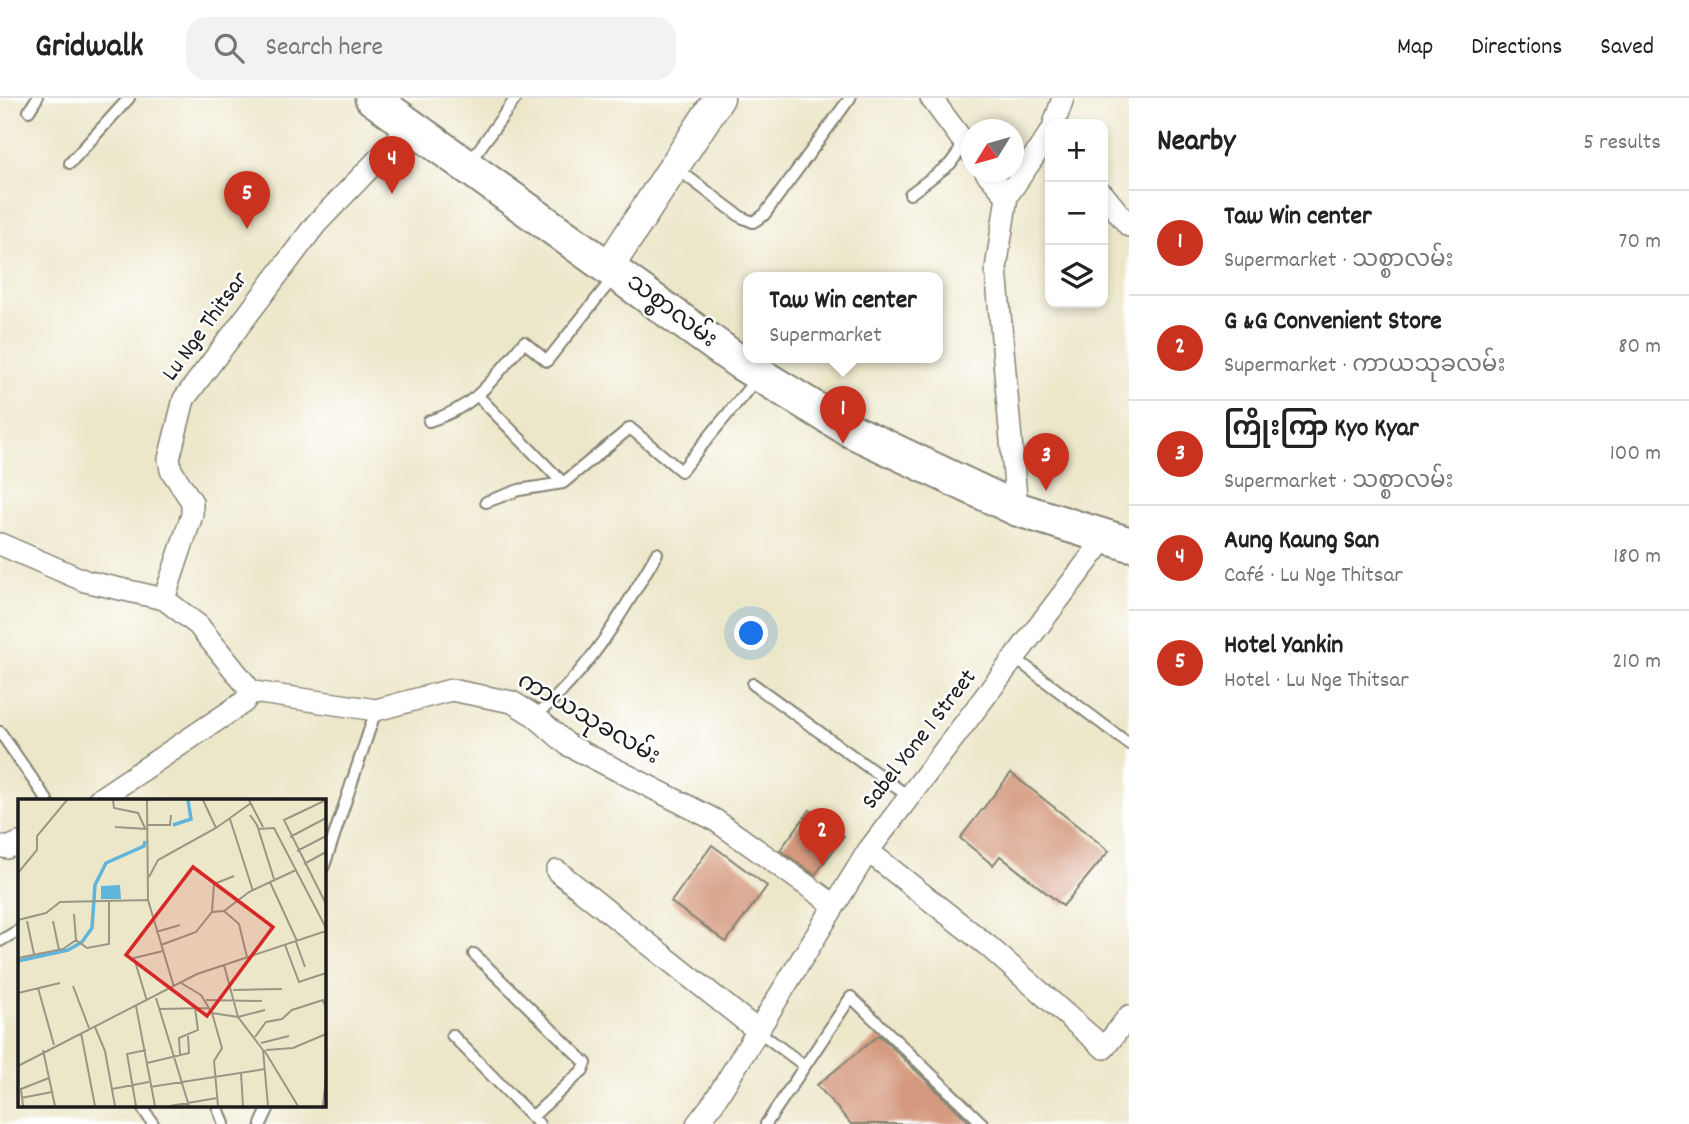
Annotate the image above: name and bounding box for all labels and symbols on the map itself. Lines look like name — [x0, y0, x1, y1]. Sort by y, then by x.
north arrow — [961, 119, 1024, 182]
pin: 4 — [369, 136, 415, 194]
pin: 5 — [224, 171, 270, 229]
street label: Lu Nge Thitsar — [155, 265, 257, 389]
street label: သစ္စာလမ်း — [619, 265, 725, 357]
pin: 1 — [820, 386, 866, 444]
pin: 3 — [1023, 433, 1069, 491]
your location — [734, 616, 768, 650]
street label: Sabel Yone 1 Street — [854, 663, 986, 817]
street label: ကာယသုခလမ်း — [510, 664, 667, 775]
inset map — [18, 799, 326, 1107]
pin: 2 — [799, 808, 845, 866]

